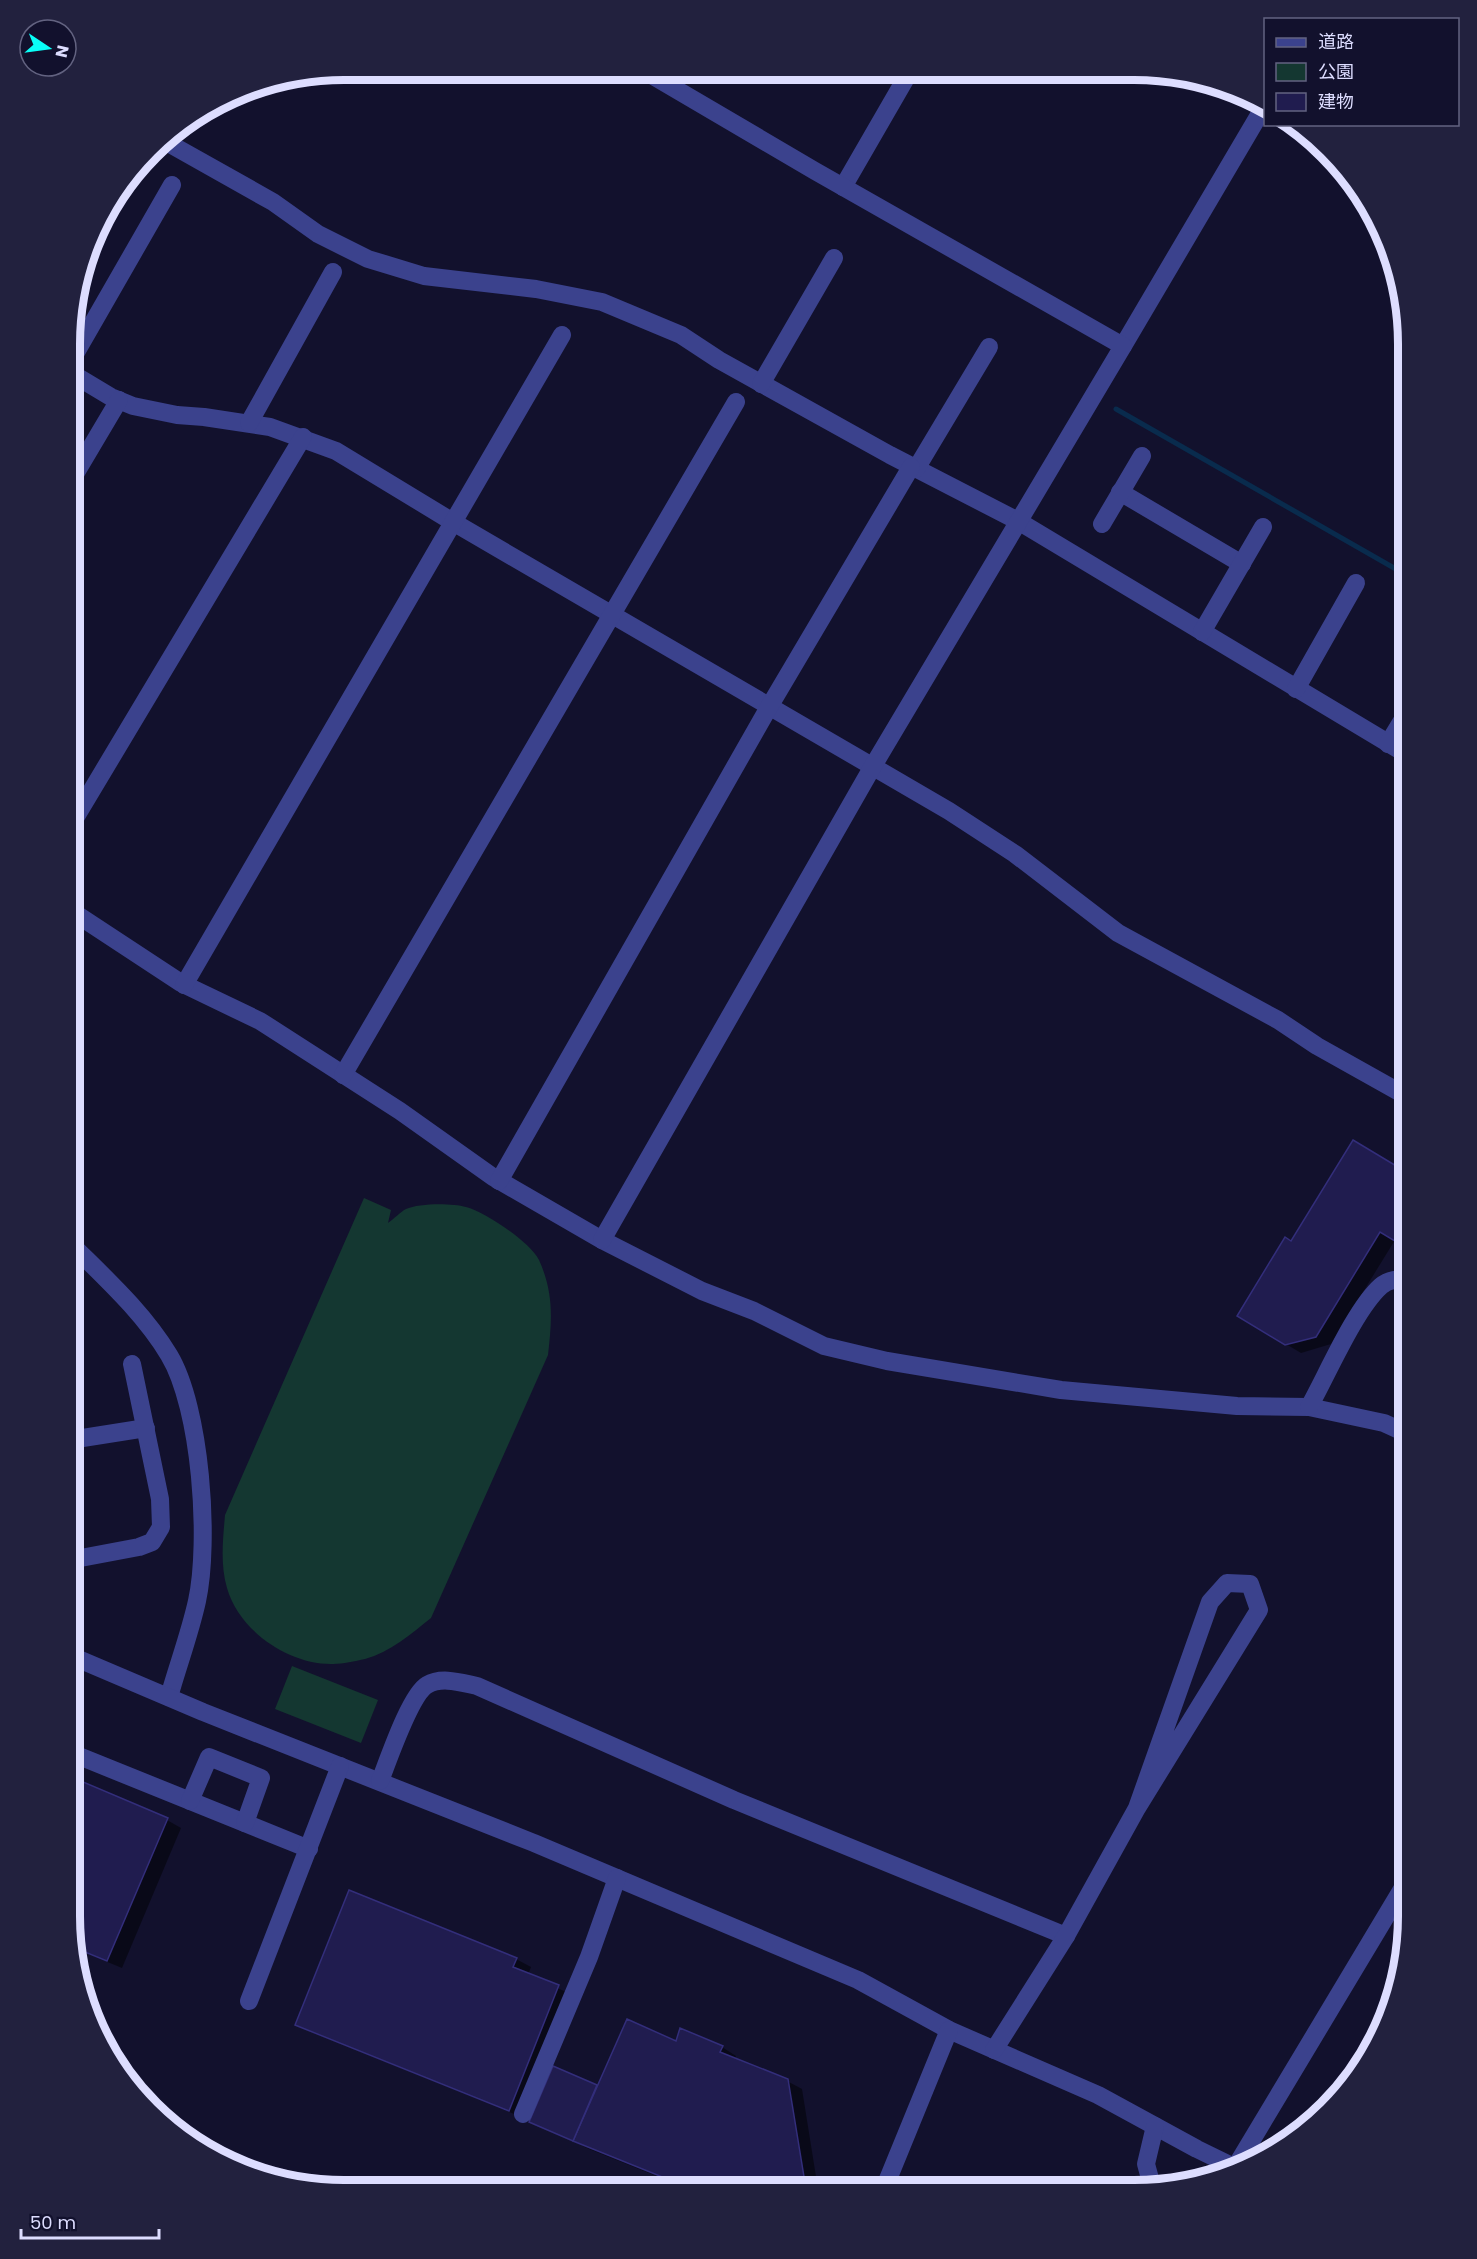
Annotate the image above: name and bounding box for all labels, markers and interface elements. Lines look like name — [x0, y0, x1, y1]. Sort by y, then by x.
north arrow — [18, 18, 78, 78]
legend — [1264, 18, 1459, 126]
text: 道路 — [1318, 29, 1354, 54]
text: N — [50, 43, 75, 60]
text: 公園 — [1318, 59, 1354, 84]
text: 建物 — [1318, 89, 1354, 114]
scale bar — [21, 2202, 159, 2240]
text: 50 m — [30, 2210, 76, 2235]

